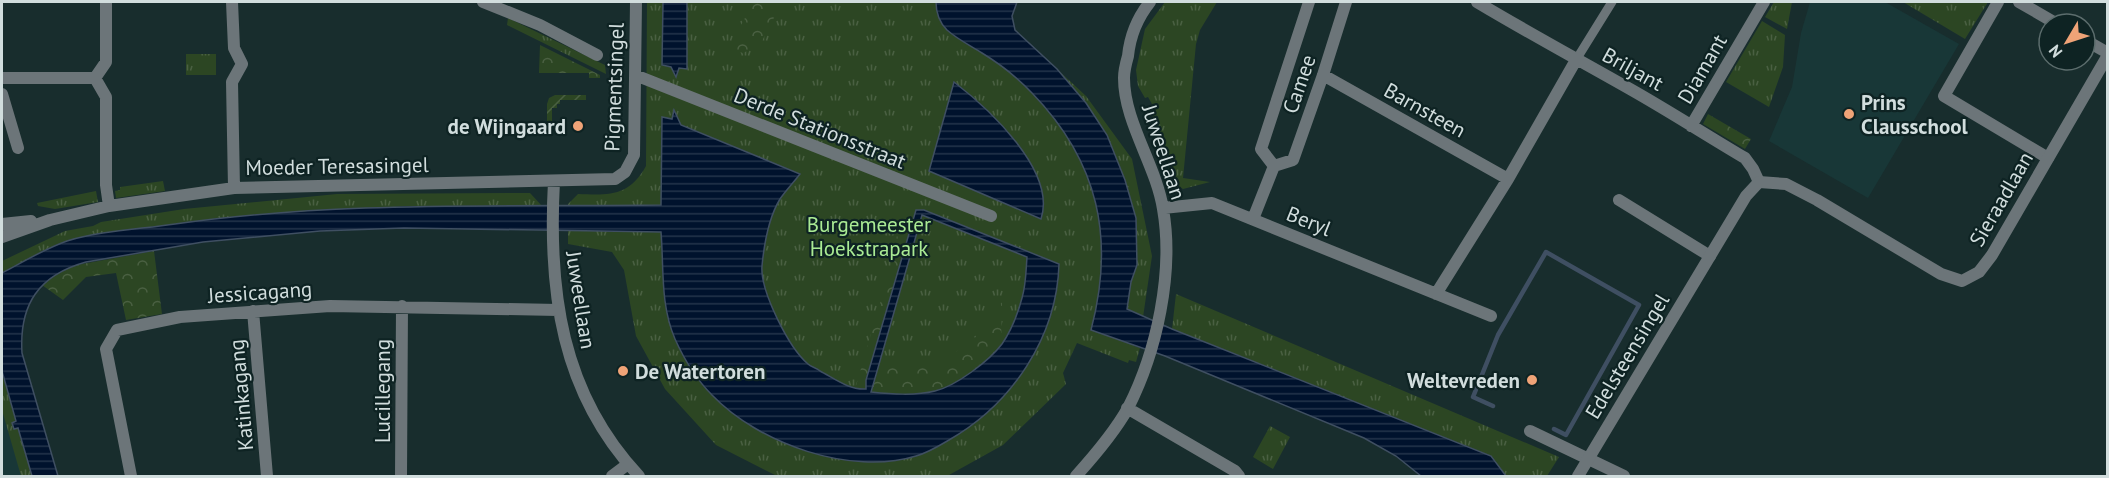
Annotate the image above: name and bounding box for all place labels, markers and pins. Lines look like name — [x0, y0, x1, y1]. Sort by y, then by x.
place label: Prins Clausschool — [1861, 89, 1968, 140]
marker: Prins Clausschool — [1842, 107, 1856, 121]
place label: de Wijngaard — [448, 113, 566, 140]
marker: de Wijngaard — [571, 119, 585, 133]
place label: De Watertoren — [635, 358, 765, 385]
marker: De Watertoren — [616, 364, 630, 378]
place label: Weltevreden — [1407, 367, 1520, 394]
marker: Weltevreden — [1525, 373, 1539, 387]

